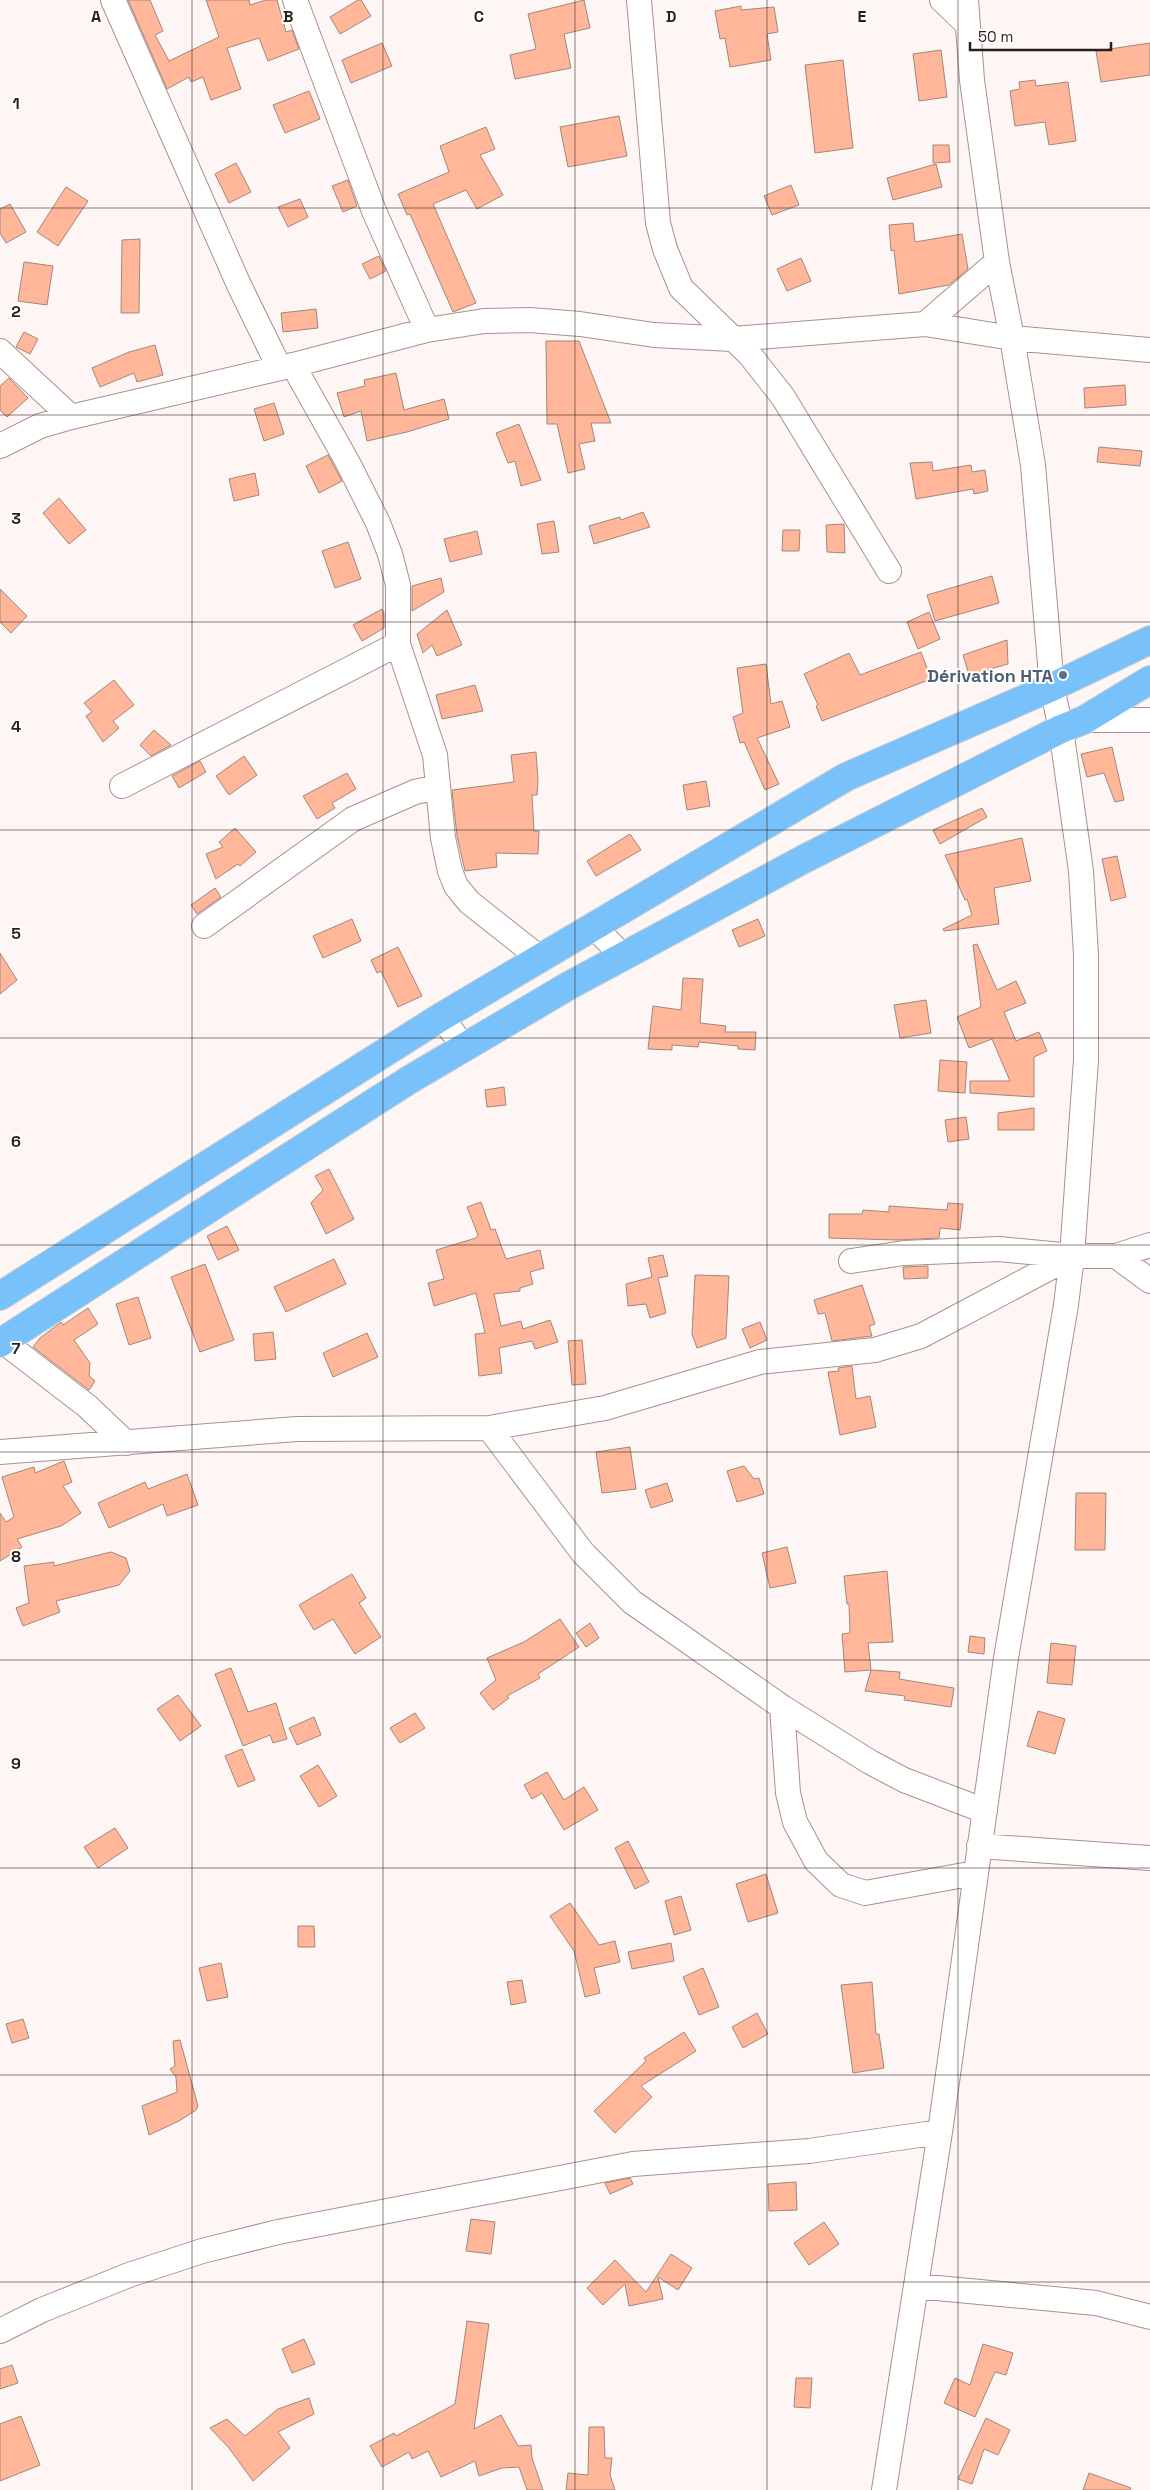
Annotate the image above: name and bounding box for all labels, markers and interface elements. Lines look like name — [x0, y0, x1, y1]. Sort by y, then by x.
text: A — [91, 6, 101, 27]
text: B — [283, 6, 293, 27]
text: C — [474, 6, 484, 27]
text: D — [666, 6, 676, 27]
text: E — [858, 6, 867, 27]
scale bar — [970, 20, 1111, 52]
text: 50 m — [978, 27, 1013, 46]
text: 1 — [12, 93, 20, 114]
text: 2 — [11, 301, 21, 322]
text: 3 — [11, 508, 21, 529]
place label: Dérivation HTA — [927, 664, 1054, 687]
marker: Dérivation HTA — [1057, 669, 1069, 681]
text: 4 — [11, 716, 21, 737]
text: 5 — [11, 923, 21, 944]
text: 6 — [11, 1131, 21, 1152]
text: 7 — [12, 1338, 21, 1359]
text: 8 — [11, 1546, 21, 1567]
text: 9 — [11, 1753, 21, 1774]

